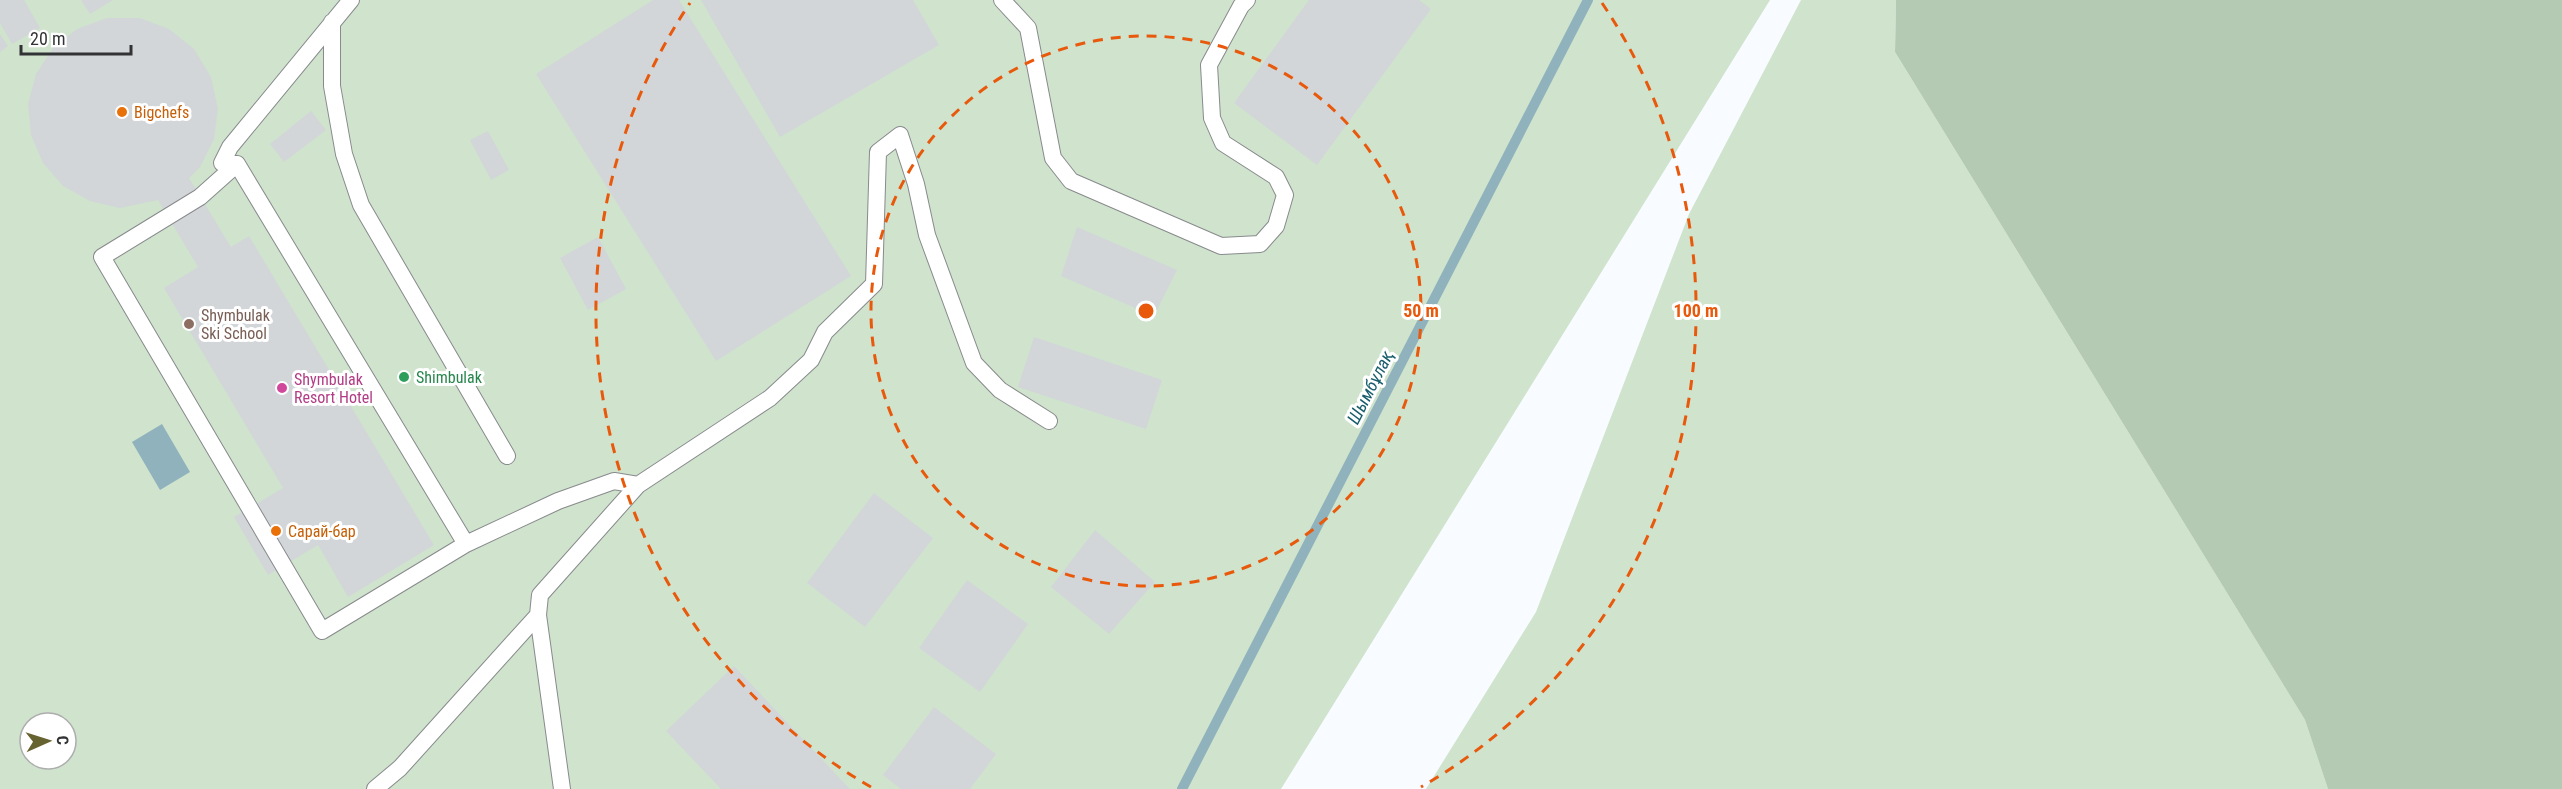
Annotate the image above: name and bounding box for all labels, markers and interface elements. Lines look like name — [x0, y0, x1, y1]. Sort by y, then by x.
scale bar — [21, 18, 130, 56]
text: 20 m — [30, 28, 65, 49]
place label: Bigchefs — [134, 103, 189, 122]
marker: Bigchefs — [115, 105, 129, 119]
text: 50 m — [1403, 300, 1439, 321]
text: 100 m — [1674, 300, 1718, 321]
centre of rings — [1136, 301, 1156, 321]
place label: Shymbulak Ski School — [201, 306, 271, 343]
marker: Shymbulak Ski School — [182, 317, 196, 331]
water label: Шымбұлақ — [1342, 346, 1398, 428]
place label: Shimbulak — [416, 368, 483, 387]
place label: Shymbulak Resort Hotel — [294, 370, 373, 407]
marker: Shimbulak — [397, 370, 411, 384]
marker: Shymbulak Resort Hotel — [275, 381, 289, 395]
place label: Сарай-бар — [288, 522, 356, 541]
marker: Сарай-бар — [269, 524, 283, 538]
north arrow — [18, 711, 78, 771]
text: С — [53, 735, 72, 745]

